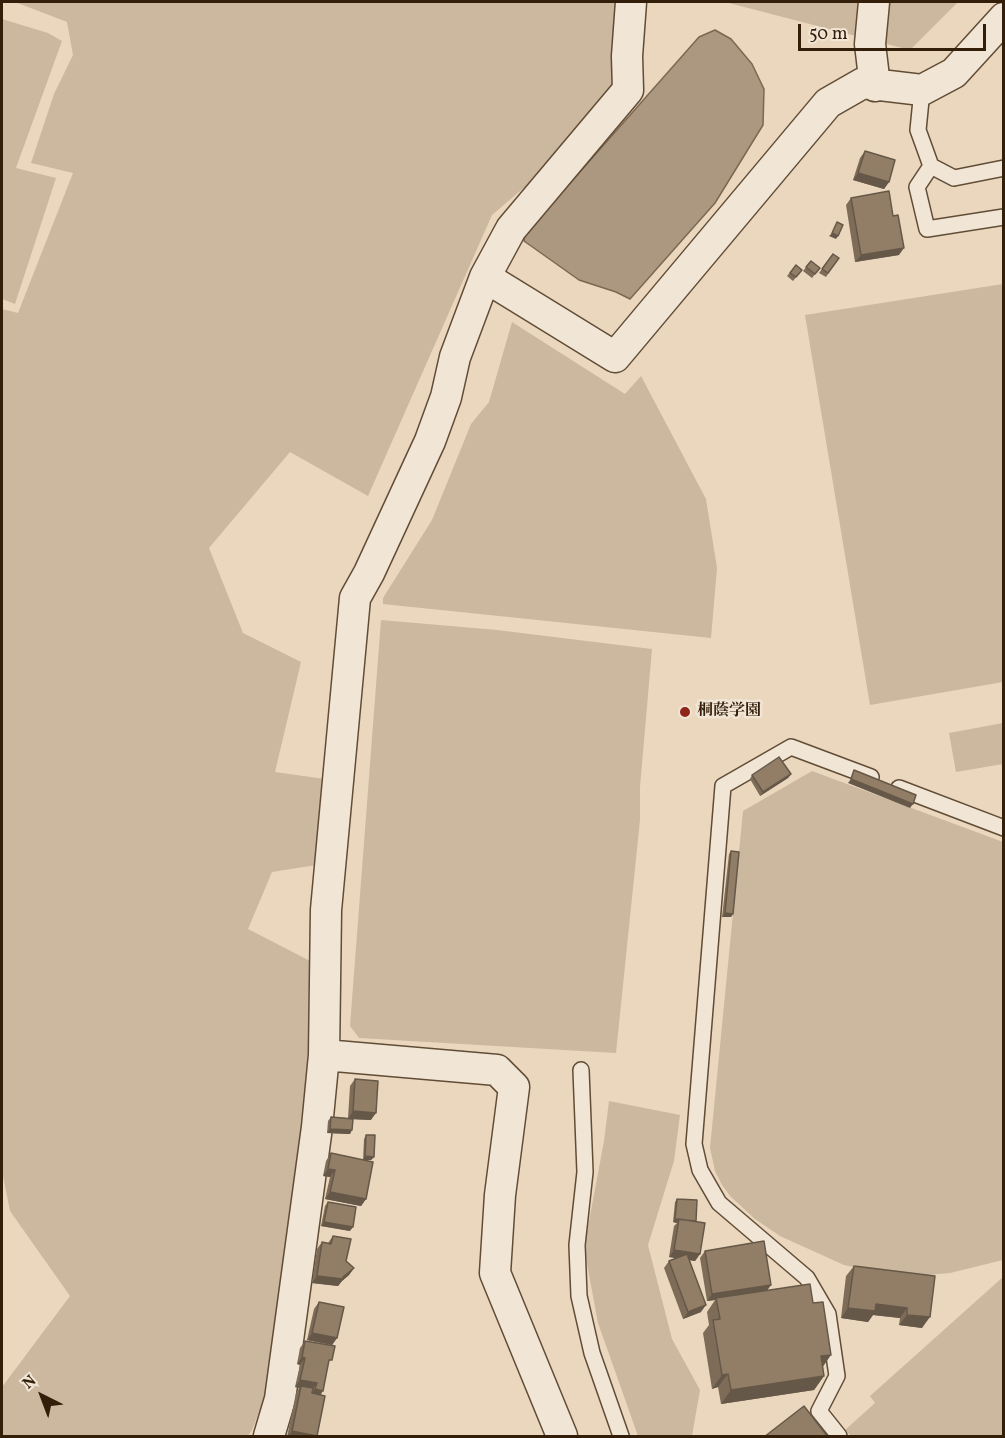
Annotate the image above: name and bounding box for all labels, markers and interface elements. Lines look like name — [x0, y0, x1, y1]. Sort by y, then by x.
scale bar — [801, 12, 988, 50]
text: 50 m — [809, 22, 848, 47]
place label: 桐蔭学園 — [697, 702, 761, 722]
marker: 桐蔭学園 — [678, 705, 692, 719]
north arrow — [12, 1366, 72, 1426]
text: N — [18, 1371, 42, 1395]

